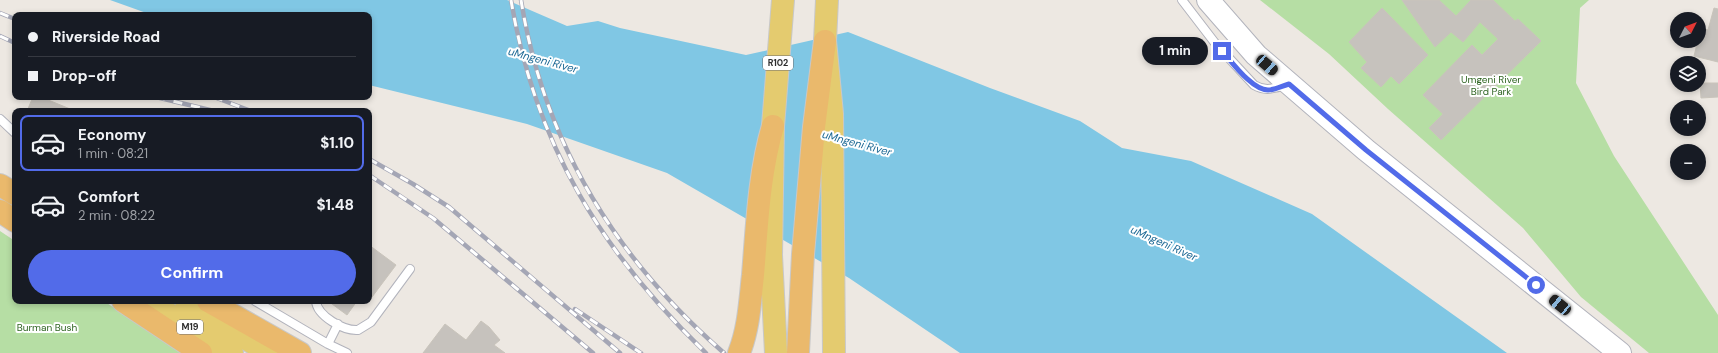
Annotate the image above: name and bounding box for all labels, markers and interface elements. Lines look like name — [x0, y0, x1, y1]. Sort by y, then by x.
north arrow — [1670, 12, 1706, 48]
map controls — [1670, 12, 1706, 180]
text: Riverside Road — [52, 27, 160, 47]
callout: 1 min — [1142, 37, 1208, 65]
text: 1 min — [1159, 42, 1191, 59]
route end — [1213, 42, 1231, 60]
water label: uMngeni River — [507, 44, 580, 76]
car — [1254, 53, 1280, 77]
road number: R102 — [763, 56, 793, 70]
button: layers — [1670, 56, 1706, 92]
text: Drop-off — [52, 66, 117, 86]
park label: Umgeni River Bird Park — [1461, 73, 1521, 98]
button: + — [1670, 100, 1706, 136]
icon: car — [30, 125, 66, 161]
text: Economy — [78, 125, 146, 145]
water label: uMngeni River — [821, 127, 894, 159]
text: $1.10 — [320, 133, 354, 153]
button: − — [1670, 144, 1706, 180]
text: 1 min · 08:21 — [78, 145, 148, 162]
icon: car — [30, 187, 66, 223]
text: Comfort — [78, 187, 139, 207]
text: $1.48 — [316, 195, 354, 215]
text: 2 min · 08:22 — [78, 207, 155, 224]
water label: uMngeni River — [1129, 222, 1200, 264]
button: Confirm — [28, 250, 356, 296]
route start — [1527, 276, 1545, 294]
car — [1547, 293, 1573, 317]
road number: M19 — [177, 320, 203, 334]
park label: Burman Bush — [17, 321, 78, 334]

